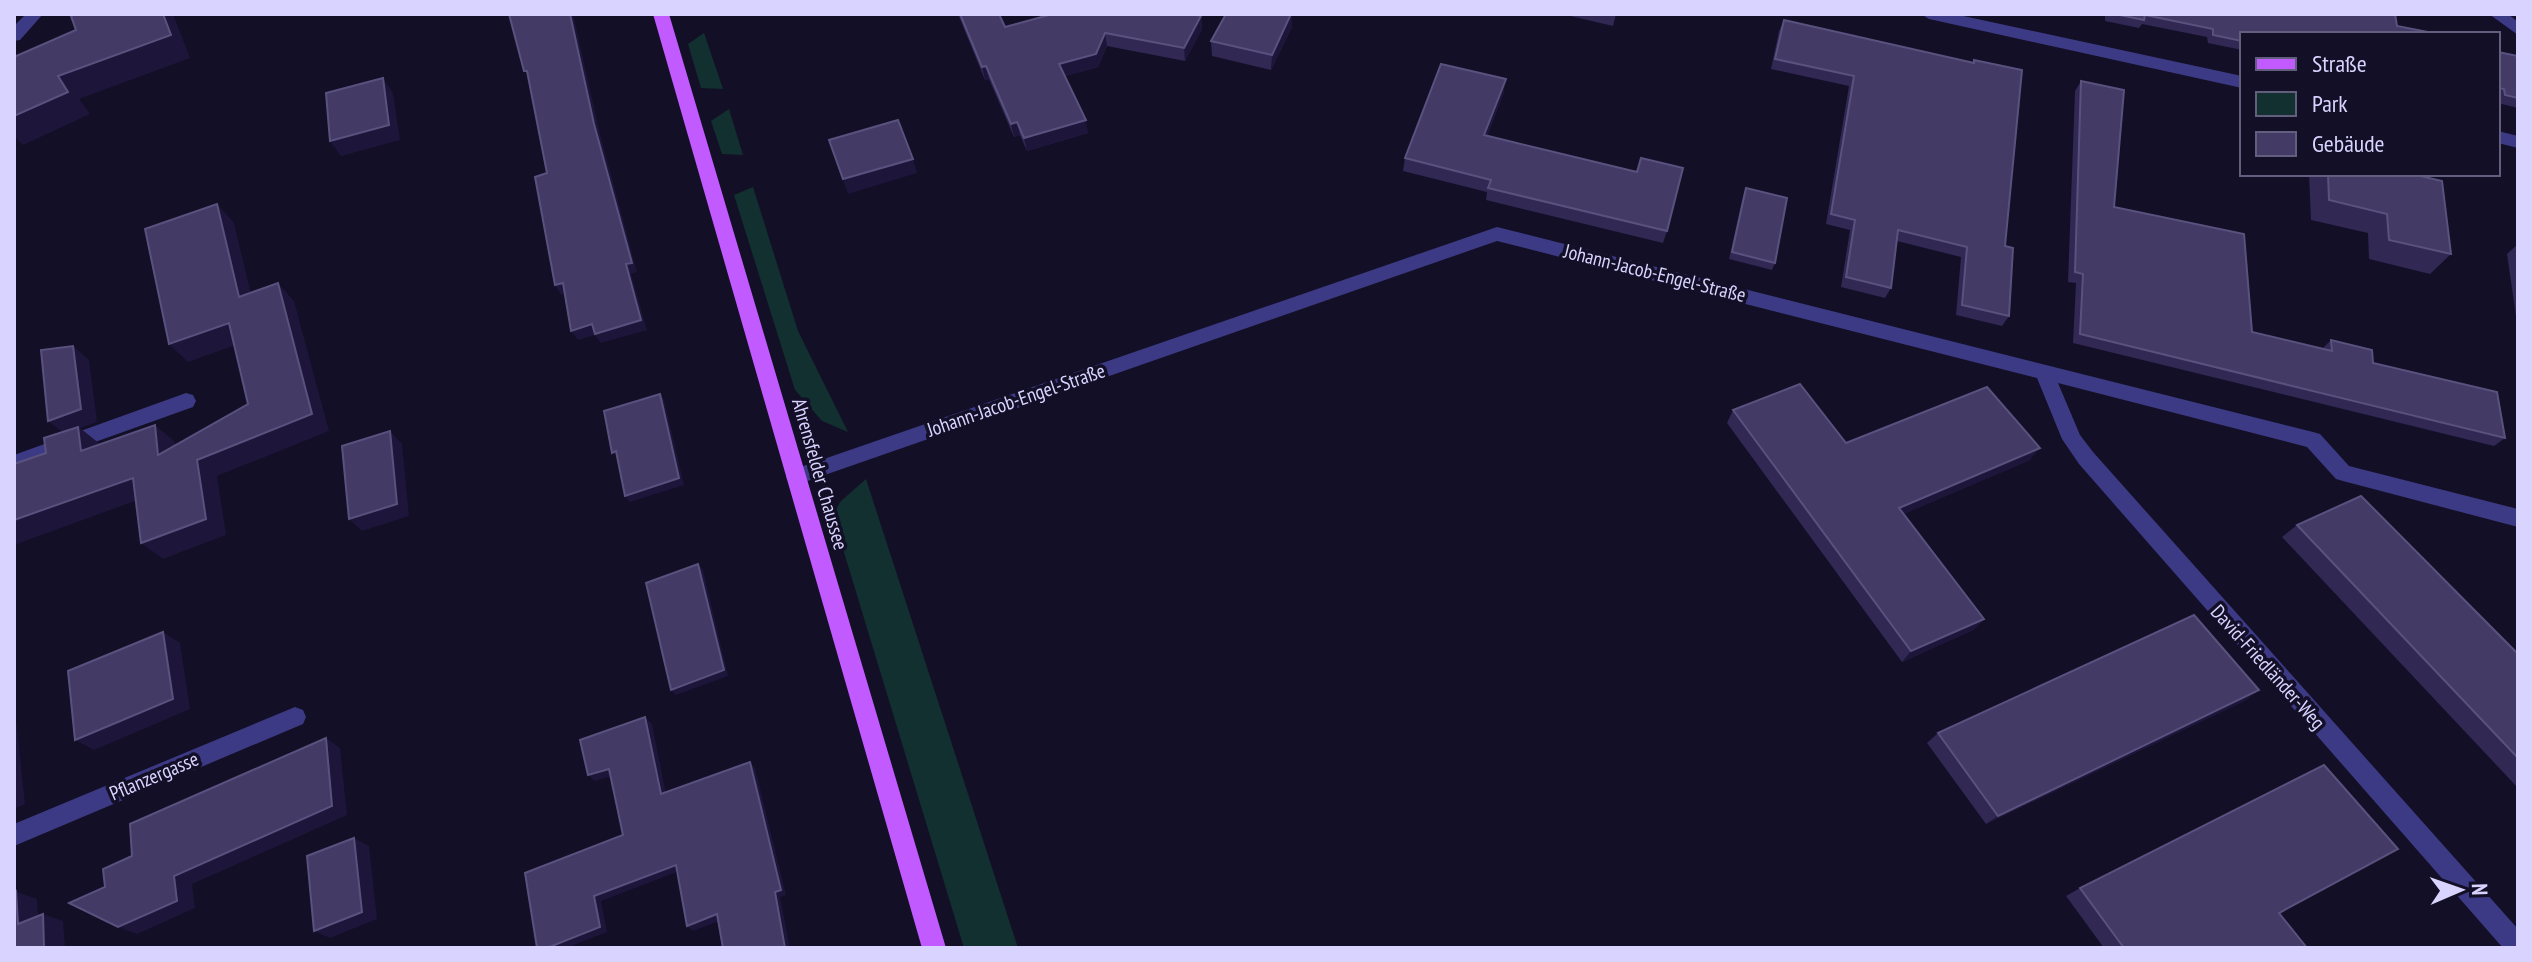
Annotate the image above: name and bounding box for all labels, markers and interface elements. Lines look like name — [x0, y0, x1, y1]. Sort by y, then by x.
legend — [2240, 32, 2500, 176]
text: Straße — [2312, 48, 2367, 79]
text: Park — [2312, 88, 2348, 119]
text: Gebäude — [2312, 128, 2384, 159]
street label: Johann-Jacob-Engel-Straße — [1560, 238, 1749, 308]
street label: Johann-Jacob-Engel-Straße — [923, 357, 1108, 443]
street label: Ahrensfelder Chaussee — [786, 395, 854, 553]
street label: David-Friedländer-Weg — [2205, 599, 2331, 735]
street label: Pflanzergasse — [106, 746, 202, 806]
north arrow — [2420, 850, 2500, 930]
text: N — [2466, 883, 2494, 896]

